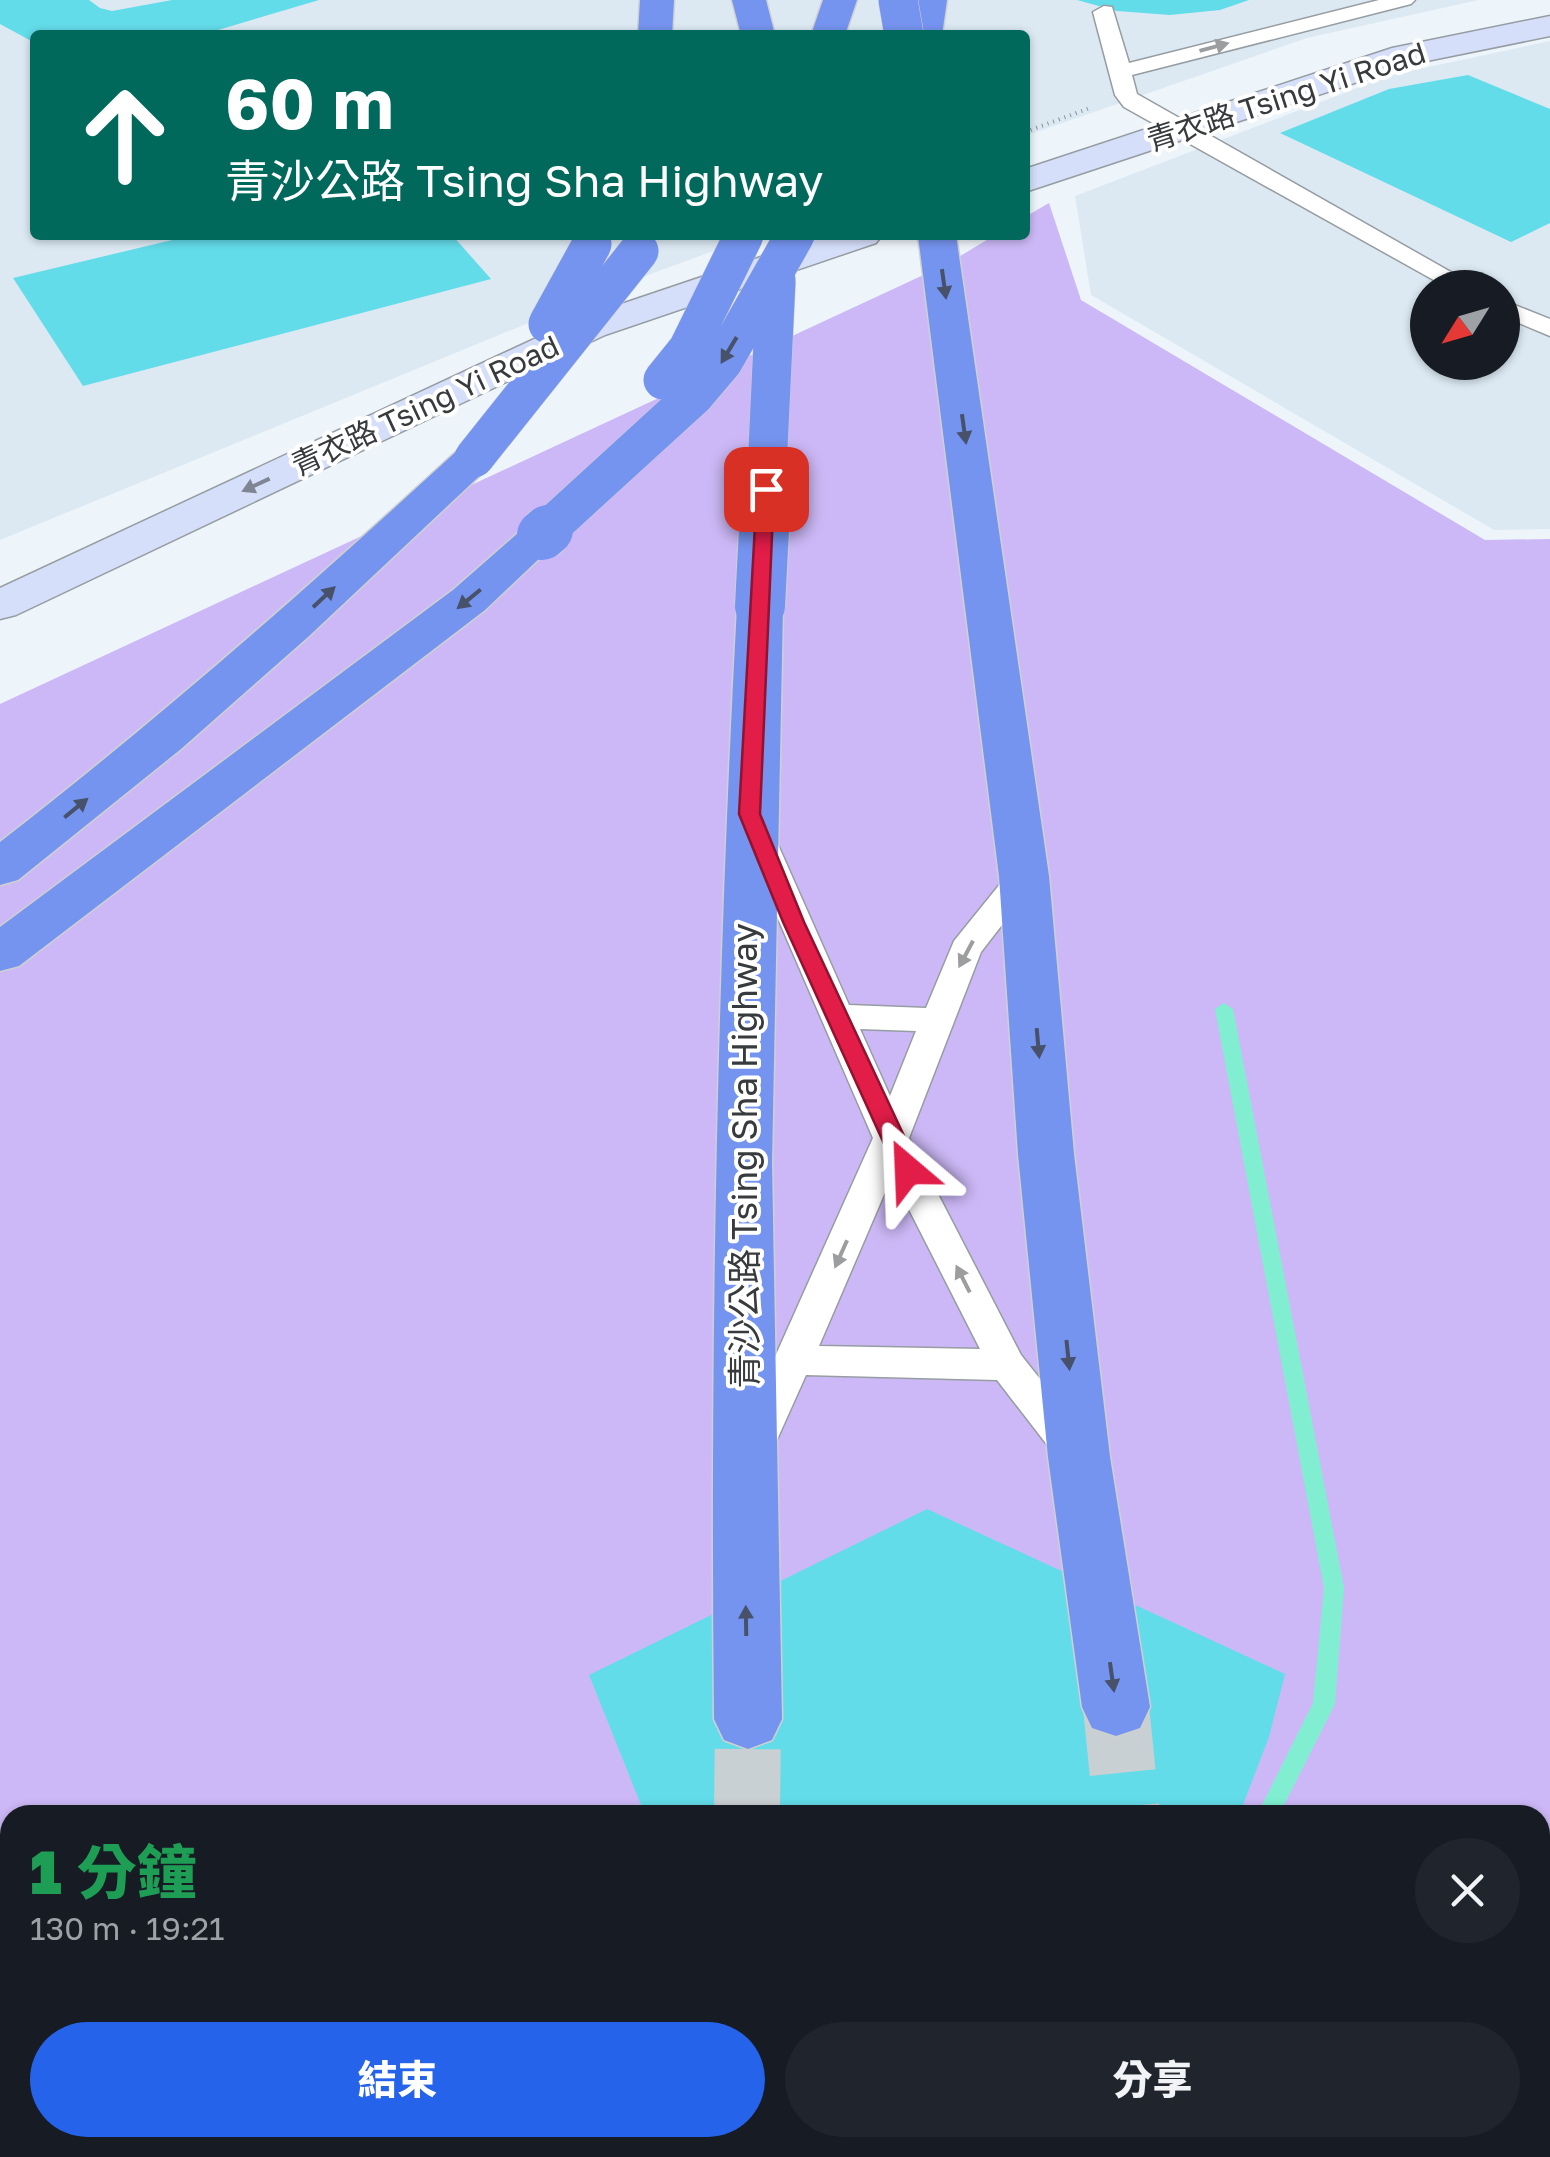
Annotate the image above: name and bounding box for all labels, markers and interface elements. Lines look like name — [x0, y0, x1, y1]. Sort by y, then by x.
street label: 青衣路 Tsing Yi Road — [1142, 34, 1430, 158]
one-way arrow — [1199, 39, 1230, 55]
text: 60 m — [225, 60, 394, 144]
icon: ahead — [60, 70, 190, 200]
text: 青沙公路 Tsing Sha Highway — [225, 153, 824, 207]
one-way arrow — [936, 269, 952, 300]
north arrow — [1410, 270, 1520, 380]
map controls — [1410, 270, 1520, 380]
street label: 青衣路 Tsing Yi Road — [286, 327, 564, 483]
one-way arrow — [721, 336, 738, 364]
one-way arrow — [956, 414, 972, 446]
pin — [724, 447, 809, 532]
icon: arrive — [739, 462, 794, 517]
one-way arrow — [241, 476, 270, 493]
one-way arrow — [312, 586, 336, 609]
one-way arrow — [456, 588, 481, 610]
one-way arrow — [63, 797, 89, 818]
street label: 青沙公路 Tsing Sha Highway — [723, 923, 765, 1389]
one-way arrow — [958, 940, 975, 968]
one-way arrow — [1030, 1028, 1046, 1060]
position arrow — [856, 1118, 960, 1222]
one-way arrow — [833, 1239, 849, 1268]
one-way arrow — [955, 1264, 972, 1293]
one-way arrow — [1060, 1340, 1076, 1371]
one-way arrow — [737, 1605, 753, 1637]
one-way arrow — [1104, 1662, 1120, 1693]
text: 1 分鐘 — [30, 1835, 197, 1907]
button: close — [1415, 1838, 1520, 1943]
text: 130 m · 19:21 — [30, 1909, 225, 1947]
button: 結束 — [30, 2022, 765, 2137]
button: 分享 — [785, 2022, 1520, 2137]

